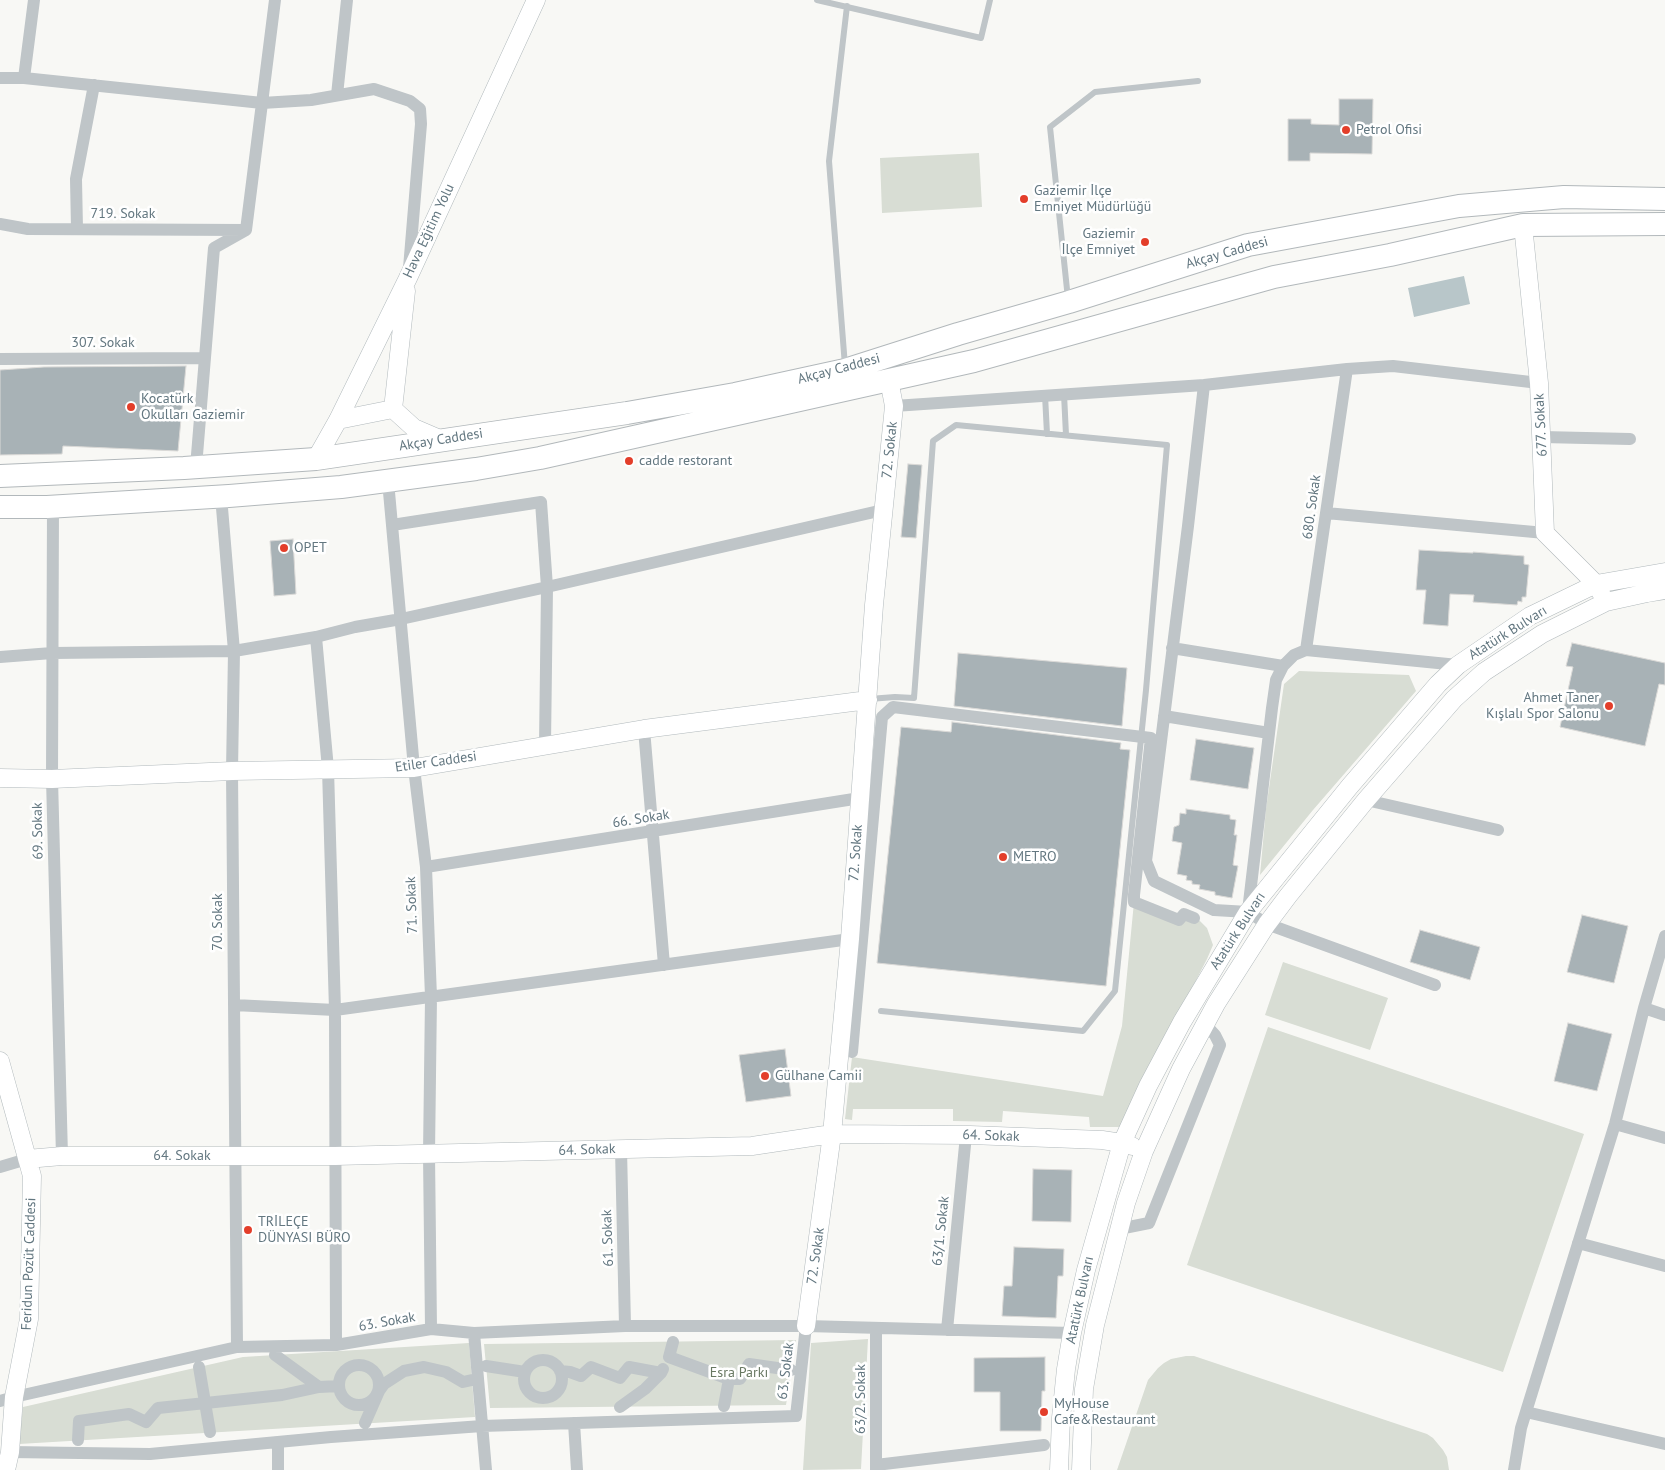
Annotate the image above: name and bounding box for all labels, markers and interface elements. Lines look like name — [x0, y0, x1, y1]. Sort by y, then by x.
place label: Petrol Ofisi — [1356, 122, 1422, 138]
marker: Petrol Ofisi — [1340, 124, 1352, 136]
street label: Hava Eğitim Yolu — [400, 181, 458, 281]
place label: Gaziemir İlçe Emniyet Müdürlüğü — [1034, 183, 1151, 216]
marker: Gaziemir İlçe Emniyet Müdürlüğü — [1018, 193, 1030, 205]
street label: 719. Sokak — [91, 206, 155, 222]
place label: Gaziemir İlçe Emniyet — [1061, 226, 1135, 258]
street label: Akçay Caddesi — [1184, 233, 1270, 273]
marker: Gaziemir İlçe Emniyet — [1139, 236, 1151, 248]
street label: 307. Sokak — [71, 335, 135, 351]
street label: Akçay Caddesi — [796, 350, 882, 388]
place label: Kocatürk Okulları Gaziemir — [141, 391, 245, 424]
street label: 677. Sokak — [1531, 393, 1551, 457]
marker: Kocatürk Okulları Gaziemir — [125, 401, 137, 413]
street label: 72. Sokak — [879, 421, 901, 479]
street label: Akçay Caddesi — [398, 425, 484, 455]
place label: cadde restorant — [639, 453, 732, 469]
marker: cadde restorant — [623, 455, 635, 467]
street label: 680. Sokak — [1299, 474, 1325, 540]
place label: OPET — [294, 540, 327, 556]
marker: OPET — [278, 542, 290, 554]
street label: Atatürk Bulvarı — [1466, 602, 1550, 664]
place label: Ahmet Taner Kışlalı Spor Salonu — [1486, 690, 1599, 722]
marker: Ahmet Taner Kışlalı Spor Salonu — [1603, 700, 1615, 712]
street label: Etiler Caddesi — [394, 748, 478, 776]
street label: 69. Sokak — [29, 802, 47, 860]
street label: 66. Sokak — [611, 806, 671, 832]
street label: 72. Sokak — [846, 824, 866, 882]
place label: METRO — [1013, 849, 1057, 865]
marker: METRO — [997, 851, 1009, 863]
street label: 71. Sokak — [403, 876, 421, 934]
street label: Atatürk Bulvarı — [1207, 889, 1269, 973]
street label: 70. Sokak — [210, 893, 226, 951]
place label: Gülhane Camii — [775, 1068, 862, 1084]
marker: Gülhane Camii — [759, 1070, 771, 1082]
street label: 64. Sokak — [962, 1127, 1020, 1145]
street label: 64. Sokak — [558, 1141, 616, 1159]
street label: 64. Sokak — [153, 1148, 211, 1164]
street label: 63/1. Sokak — [929, 1195, 953, 1267]
street label: Feridun Pozüt Caddesi — [18, 1197, 40, 1331]
street label: 61. Sokak — [599, 1209, 617, 1267]
place label: TRİLEÇE DÜNYASI BÜRO — [258, 1214, 351, 1246]
marker: TRİLEÇE DÜNYASI BÜRO — [242, 1224, 254, 1236]
street label: 72. Sokak — [804, 1226, 828, 1286]
street label: Atatürk Bulvarı — [1063, 1255, 1097, 1345]
street label: 63. Sokak — [357, 1309, 417, 1335]
street label: 63. Sokak — [774, 1342, 798, 1400]
street label: 63/2. Sokak — [853, 1364, 869, 1434]
park label: Esra Parkı — [710, 1365, 768, 1381]
place label: MyHouse Cafe&Restaurant — [1054, 1396, 1156, 1428]
marker: MyHouse Cafe&Restaurant — [1038, 1406, 1050, 1418]

